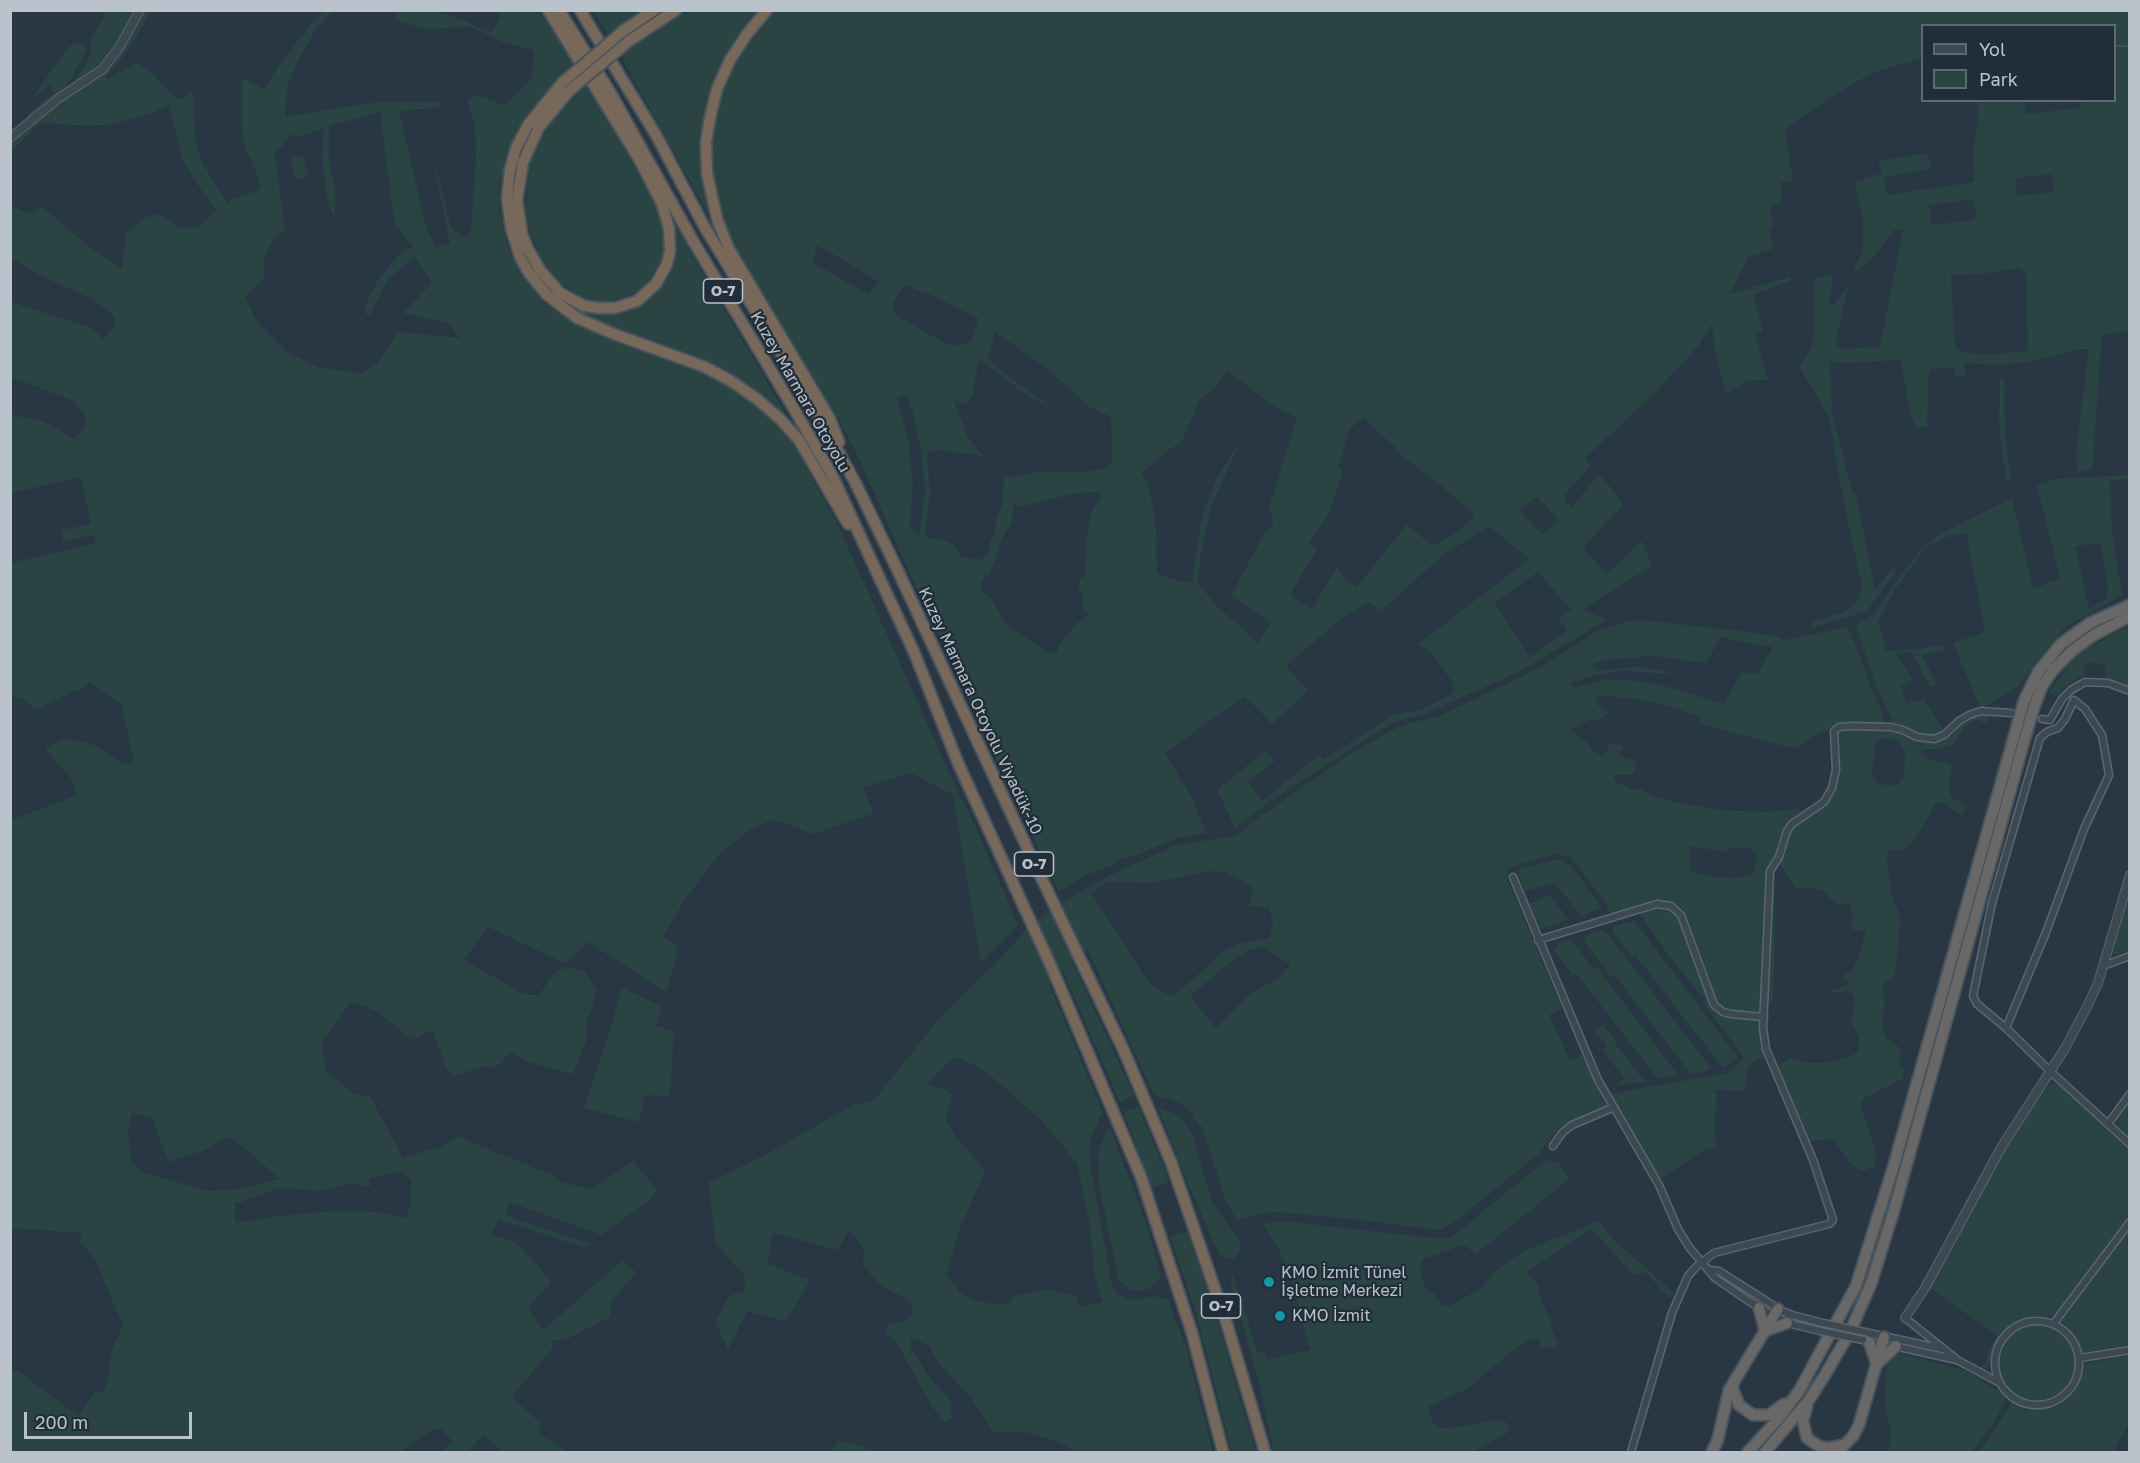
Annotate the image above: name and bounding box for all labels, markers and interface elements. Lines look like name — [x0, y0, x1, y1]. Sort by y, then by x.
legend — [1921, 24, 2116, 102]
text: Yol — [1979, 38, 2006, 60]
text: Park — [1979, 68, 2018, 90]
road number: O-7 — [704, 279, 742, 303]
street label: Kuzey Marmara Otoyolu — [746, 308, 854, 476]
street label: Kuzey Marmara Otoyolu Viyadük-10 — [914, 584, 1046, 838]
road number: O-7 — [1014, 852, 1054, 876]
place label: KMO İzmit Tünel İşletme Merkezi — [1281, 1263, 1406, 1301]
marker: KMO İzmit Tünel İşletme Merkezi — [1262, 1275, 1276, 1289]
road number: O-7 — [1202, 1294, 1240, 1318]
place label: KMO İzmit — [1292, 1306, 1371, 1326]
marker: KMO İzmit — [1273, 1309, 1287, 1323]
scale bar — [27, 1400, 195, 1438]
text: 200 m — [35, 1411, 88, 1433]

